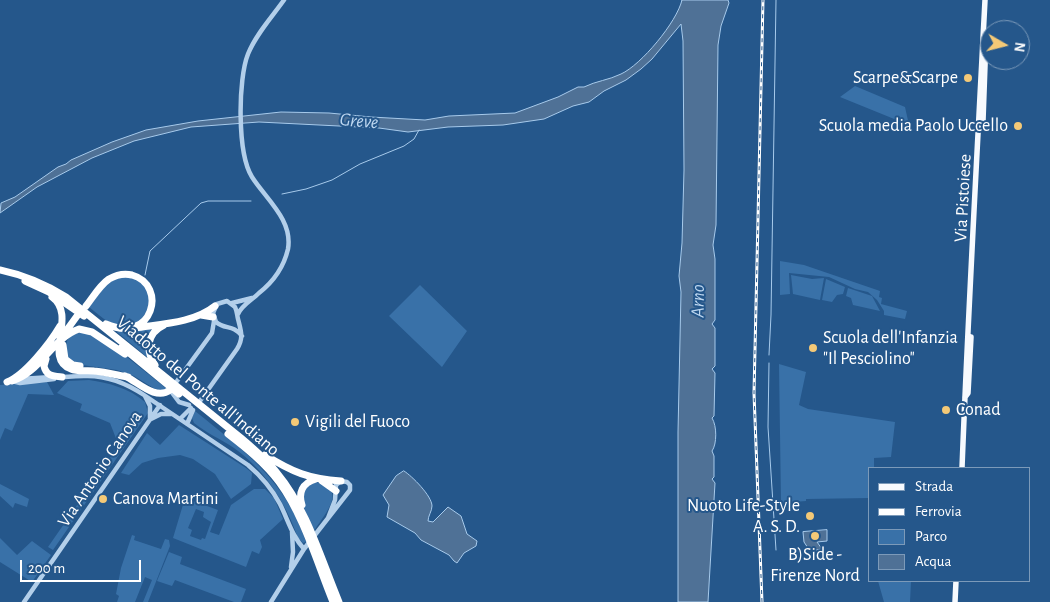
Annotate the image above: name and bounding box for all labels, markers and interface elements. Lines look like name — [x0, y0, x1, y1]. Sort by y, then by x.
north arrow — [980, 20, 1030, 70]
text: N — [1011, 41, 1026, 53]
place label: Scarpe&Scarpe — [853, 67, 958, 89]
marker: Scarpe&Scarpe — [962, 72, 974, 84]
water label: Greve — [339, 108, 379, 134]
place label: Scuola media Paolo Uccello — [819, 115, 1008, 137]
marker: Scuola media Paolo Uccello — [1012, 120, 1024, 132]
street label: Via Pistoiese — [950, 153, 976, 243]
water label: Arno — [686, 284, 710, 318]
street label: Viadotto del Ponte all'Indiano — [112, 311, 284, 461]
place label: Scuola dell'Infanzia "Il Pesciolino" — [823, 327, 958, 369]
marker: Scuola dell'Infanzia "Il Pesciolino" — [807, 342, 819, 354]
place label: Conad — [956, 399, 1001, 421]
marker: Conad — [940, 404, 952, 416]
street label: Via Antonio Canova — [53, 407, 147, 531]
place label: Vigili del Fuoco — [305, 411, 410, 433]
marker: Vigili del Fuoco — [289, 416, 301, 428]
legend — [868, 467, 1030, 582]
text: Strada — [915, 479, 953, 494]
place label: Canova Martini — [113, 488, 219, 510]
marker: Canova Martini — [97, 493, 109, 505]
place label: Nuoto Life-Style A. S. D. — [687, 495, 800, 538]
text: Ferrovia — [915, 504, 962, 519]
marker: Nuoto Life-Style A. S. D. — [804, 510, 816, 522]
text: Parco — [915, 529, 947, 544]
marker: B)Side - Firenze Nord — [809, 530, 821, 542]
place label: B)Side - Firenze Nord — [770, 544, 860, 586]
scale bar — [22, 550, 144, 582]
text: Acqua — [915, 554, 951, 569]
text: 200 m — [28, 561, 65, 576]

